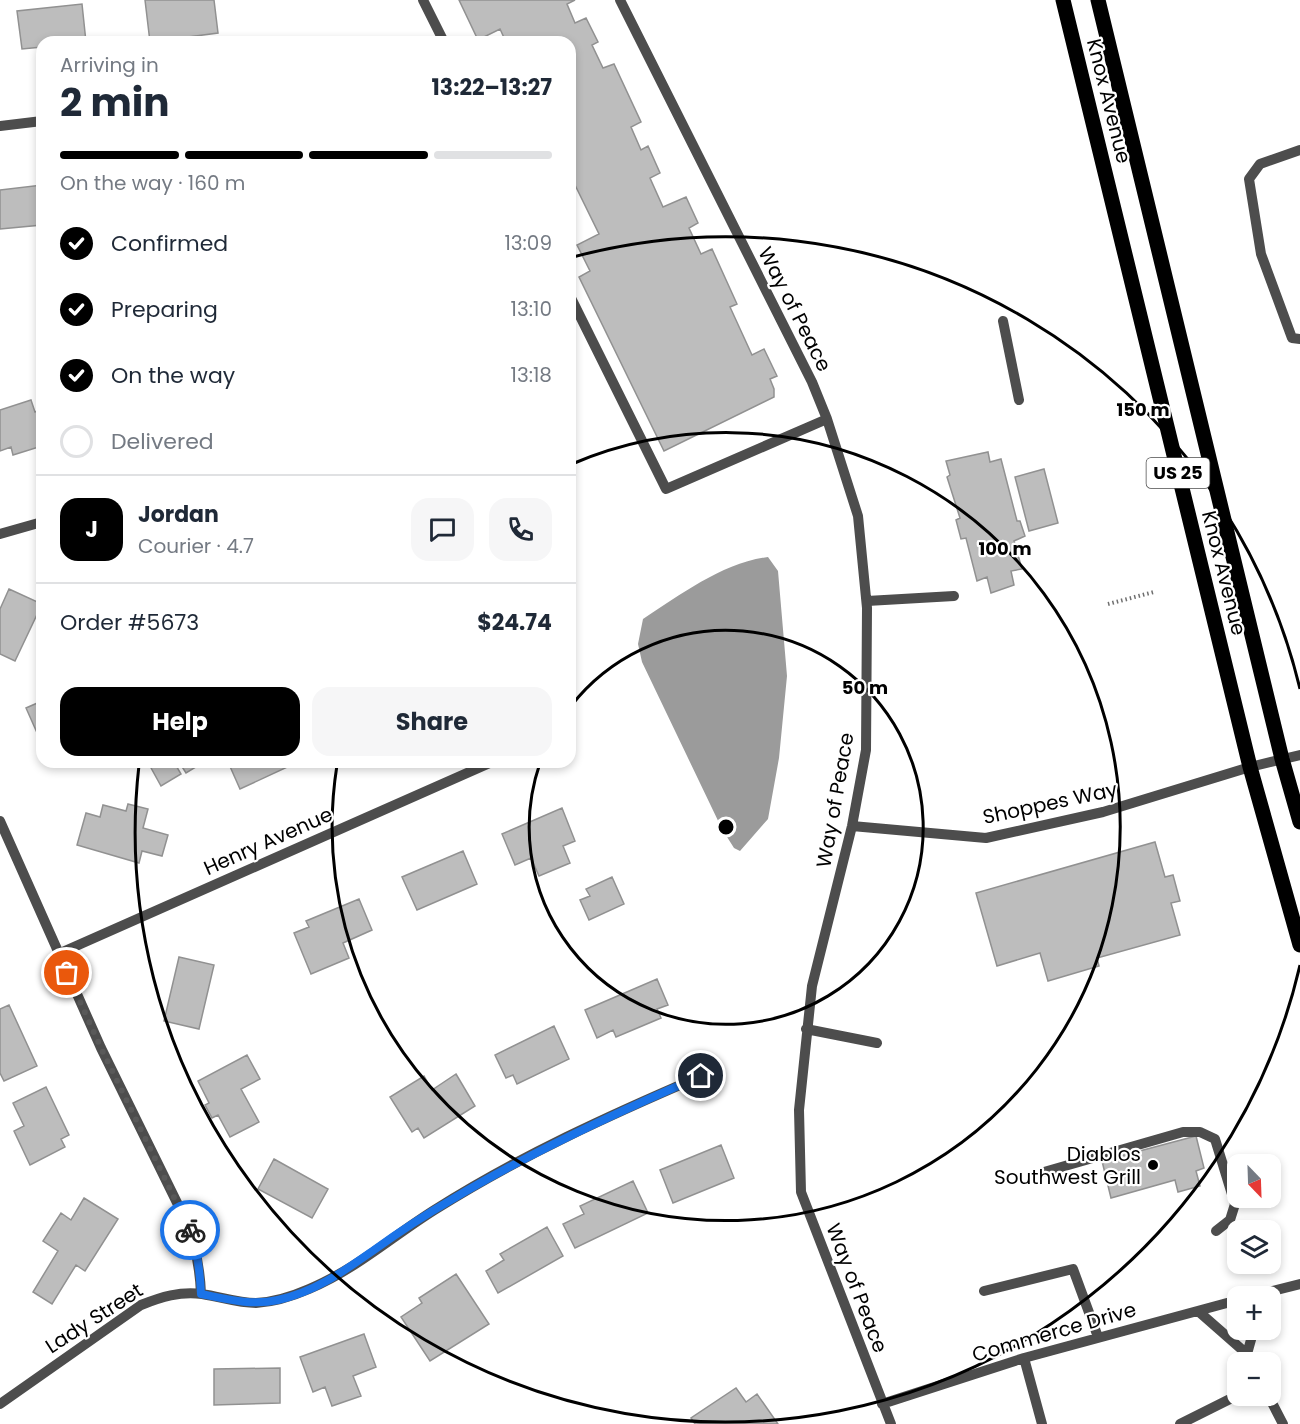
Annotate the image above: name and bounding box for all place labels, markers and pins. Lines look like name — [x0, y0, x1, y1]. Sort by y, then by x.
centre of rings — [716, 817, 736, 837]
pin — [41, 947, 92, 998]
pin — [675, 1050, 726, 1101]
place label: Diablos Southwest Grill — [994, 1140, 1141, 1191]
marker: Diablos Southwest Grill — [1146, 1158, 1160, 1172]

